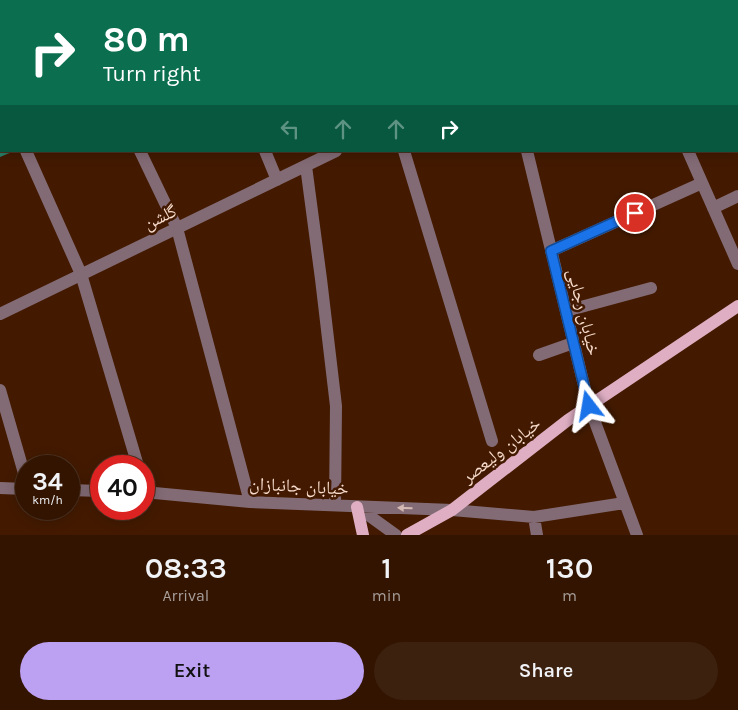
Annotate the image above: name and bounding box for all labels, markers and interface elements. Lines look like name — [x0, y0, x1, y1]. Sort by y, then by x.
text: 80 m — [103, 19, 190, 60]
icon: right — [20, 20, 85, 85]
text: Turn right — [103, 61, 201, 87]
icon: left — [276, 115, 304, 143]
icon: ahead — [329, 115, 357, 143]
icon: ahead — [382, 115, 410, 143]
icon: right — [435, 115, 463, 143]
pin — [614, 192, 656, 234]
street label: گلشن — [140, 199, 181, 234]
icon: arrive — [621, 199, 649, 227]
street label: خیابان رجایی — [563, 266, 605, 358]
position arrow — [562, 379, 614, 431]
street label: خیابان ولیعصر — [456, 412, 545, 488]
speed limit sign: 40 — [90, 455, 155, 520]
text: 34 — [32, 467, 63, 496]
street label: خیابان جانبازان — [249, 472, 349, 500]
text: km/h — [32, 493, 63, 507]
one-way arrow — [397, 504, 413, 512]
text: 08:33 — [145, 550, 227, 586]
text: 1 — [381, 550, 392, 586]
text: 130 — [546, 550, 593, 586]
text: Arrival — [162, 586, 209, 605]
text: min — [372, 586, 401, 605]
text: m — [562, 586, 577, 605]
button: Exit — [20, 642, 364, 700]
button: Share — [374, 642, 718, 700]

